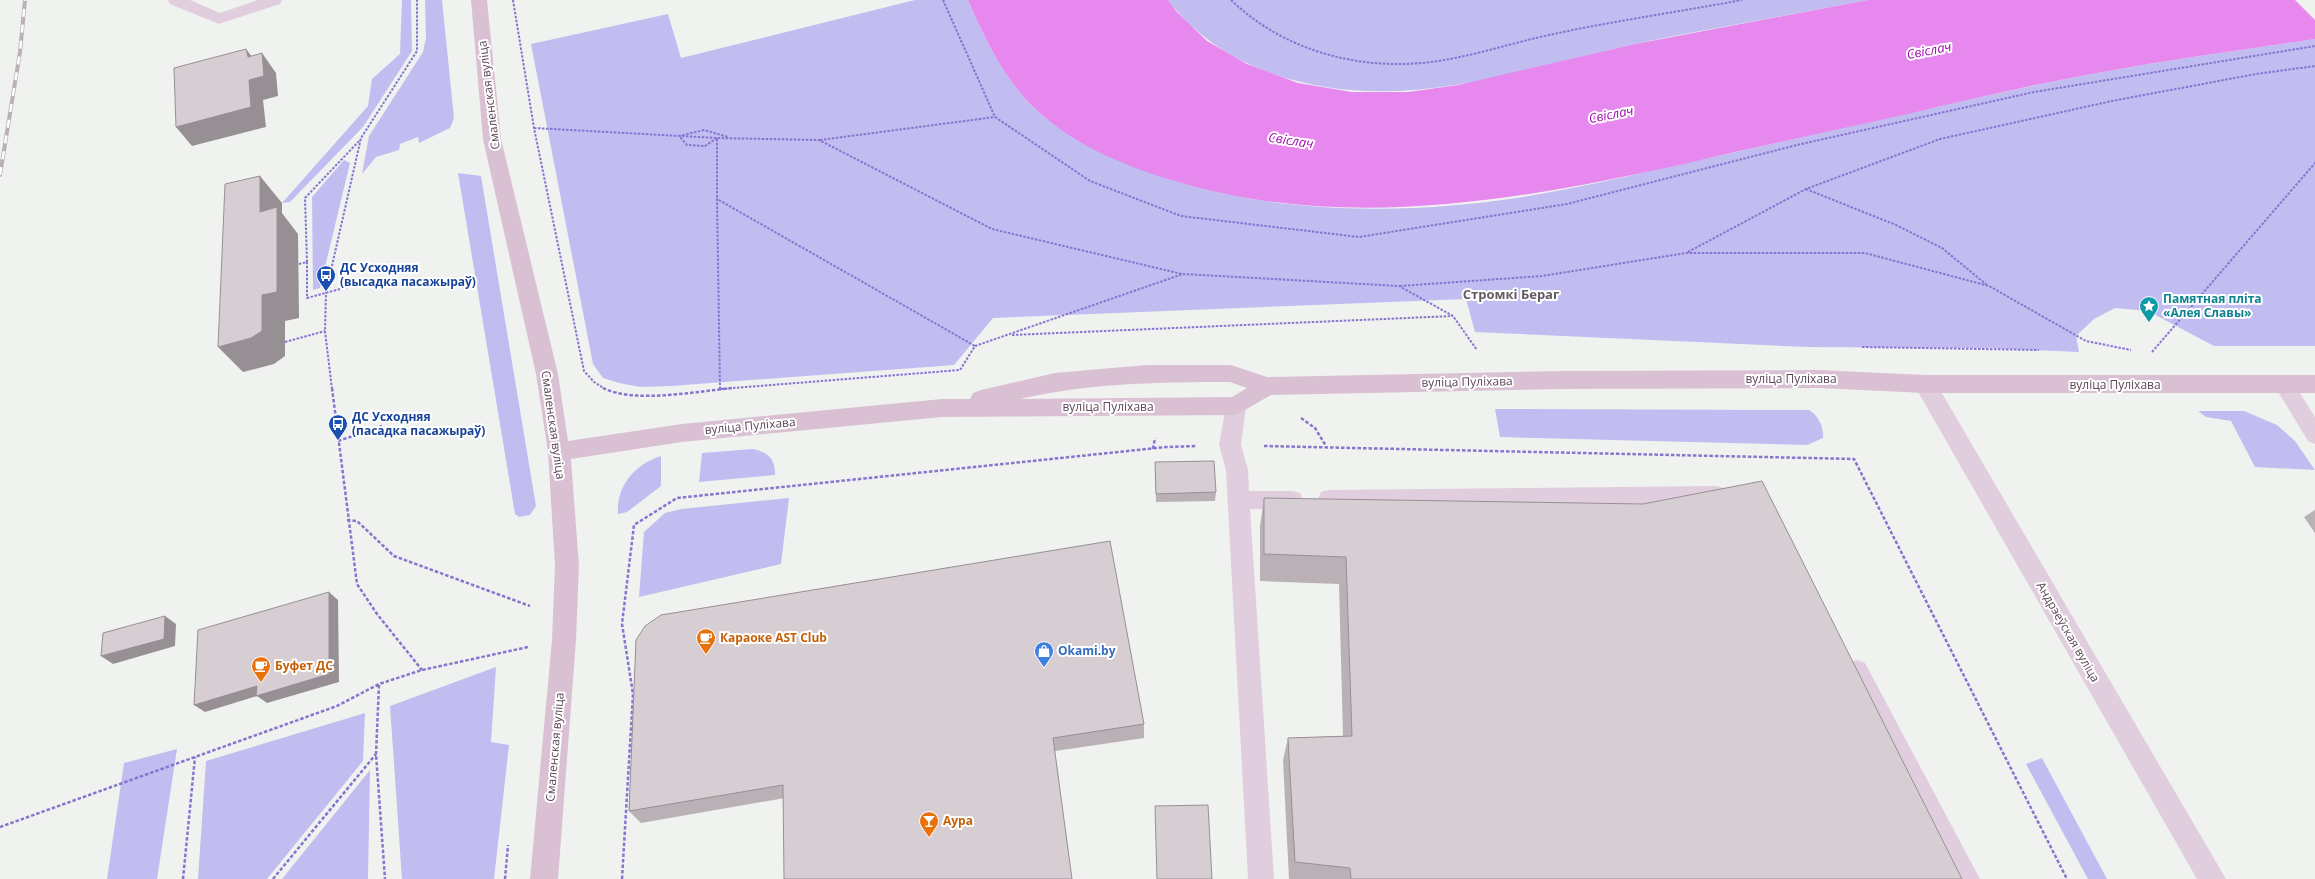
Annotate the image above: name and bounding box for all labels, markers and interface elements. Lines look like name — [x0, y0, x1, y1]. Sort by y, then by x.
water label: Свіслач — [1905, 37, 1953, 63]
street label: Смаленская вуліца — [473, 40, 504, 150]
water label: Свіслач — [1587, 101, 1635, 127]
water label: Свіслач — [1267, 128, 1315, 152]
place label: ДС Усходняя (высадка пасажыраў) — [340, 259, 476, 290]
bus stop icon: ДС Усходняя (высадка пасажыраў) — [315, 264, 337, 292]
district label: Стромкі Бераг — [1463, 285, 1559, 303]
place label: Памятная пліта «Алея Славы» — [2163, 290, 2262, 321]
place icon: Памятная пліта «Алея Славы» — [2138, 295, 2160, 323]
street label: Смаленская вуліца — [537, 369, 570, 480]
street label: вуліца Пуліхава — [1745, 370, 1837, 387]
street label: вуліца Пуліхава — [1421, 372, 1513, 391]
street label: вуліца Пуліхава — [2069, 376, 2161, 393]
street label: вуліца Пуліхава — [1062, 398, 1154, 415]
place label: ДС Усходняя (пасадка пасажыраў) — [352, 408, 485, 439]
bus stop icon: ДС Усходняя (пасадка пасажыраў) — [327, 413, 349, 441]
street label: вуліца Пуліхава — [704, 413, 796, 438]
street label: Андрэеўская вуліца — [2033, 578, 2104, 685]
cafe icon: Караоке AST Club — [695, 627, 717, 655]
place label: Караоке AST Club — [720, 629, 827, 646]
shop icon: Okami.by — [1033, 640, 1055, 668]
place label: Okami.by — [1058, 642, 1116, 659]
cafe icon: Буфет ДС — [250, 655, 272, 683]
place label: Буфет ДС — [275, 657, 333, 674]
street label: Смаленская вуліца — [541, 692, 568, 802]
bar icon: Аура — [918, 810, 940, 838]
place label: Аура — [943, 812, 973, 829]

